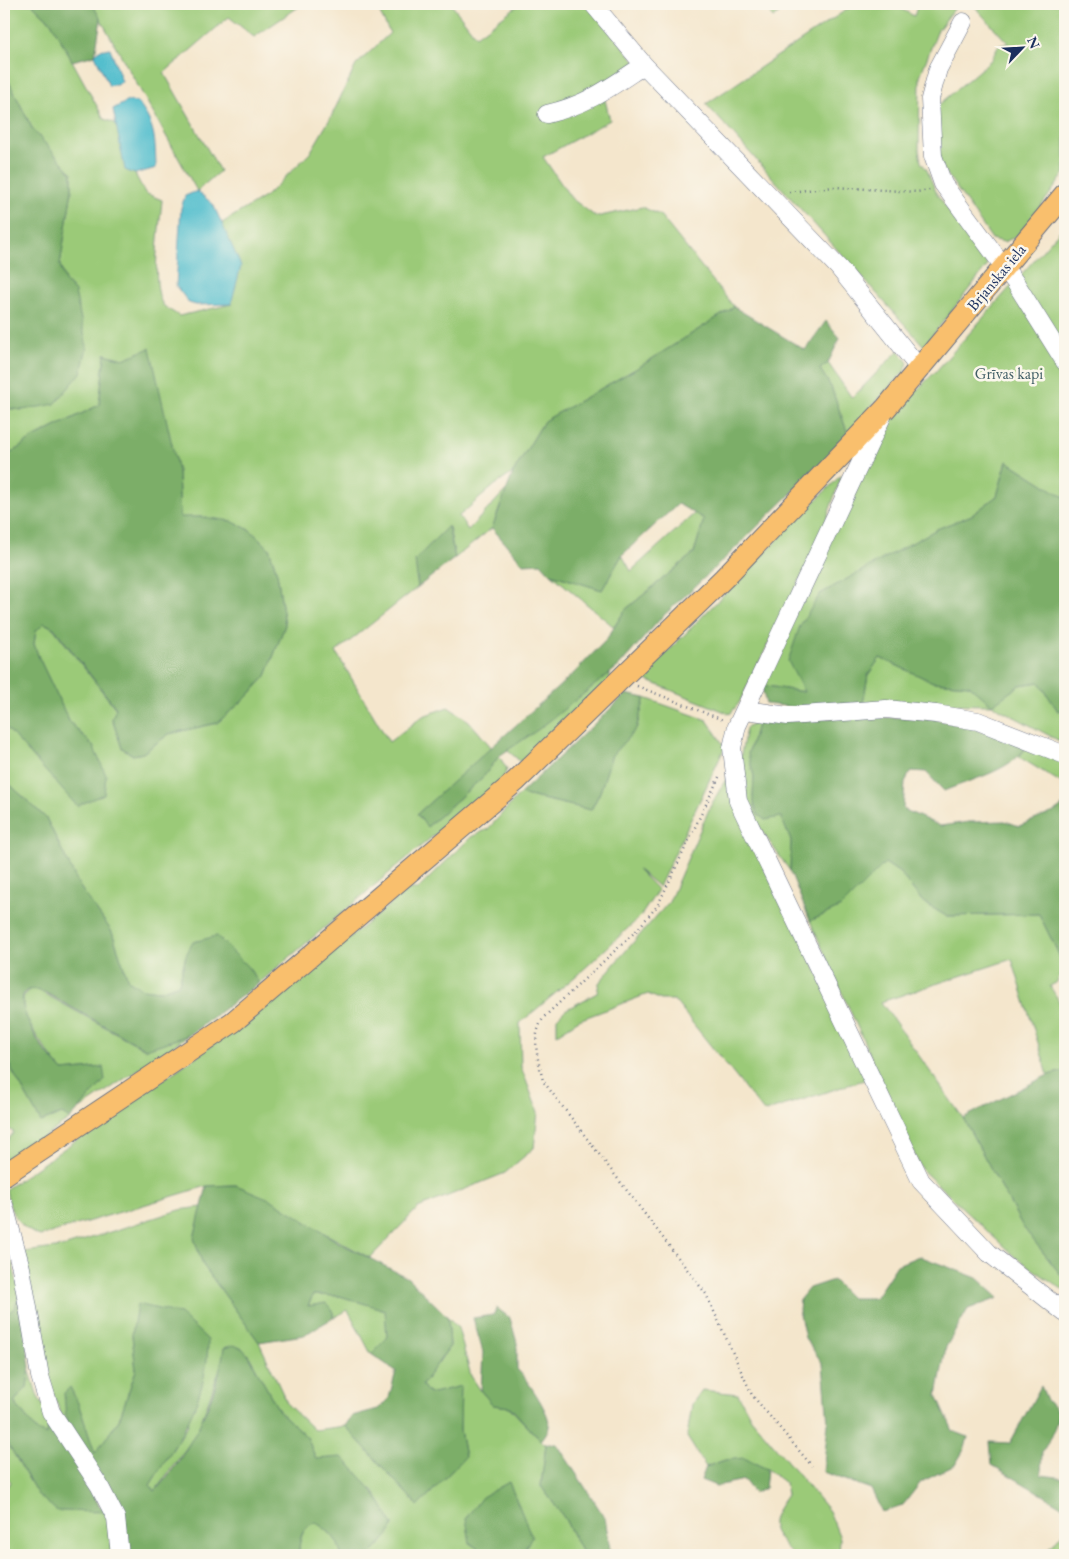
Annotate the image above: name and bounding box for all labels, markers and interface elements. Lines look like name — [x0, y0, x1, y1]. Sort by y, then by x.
north arrow — [996, 22, 1046, 72]
text: N — [1023, 34, 1045, 52]
street label: Brjanskas iela — [962, 239, 1031, 315]
park label: Grīvas kapi — [975, 363, 1043, 384]

